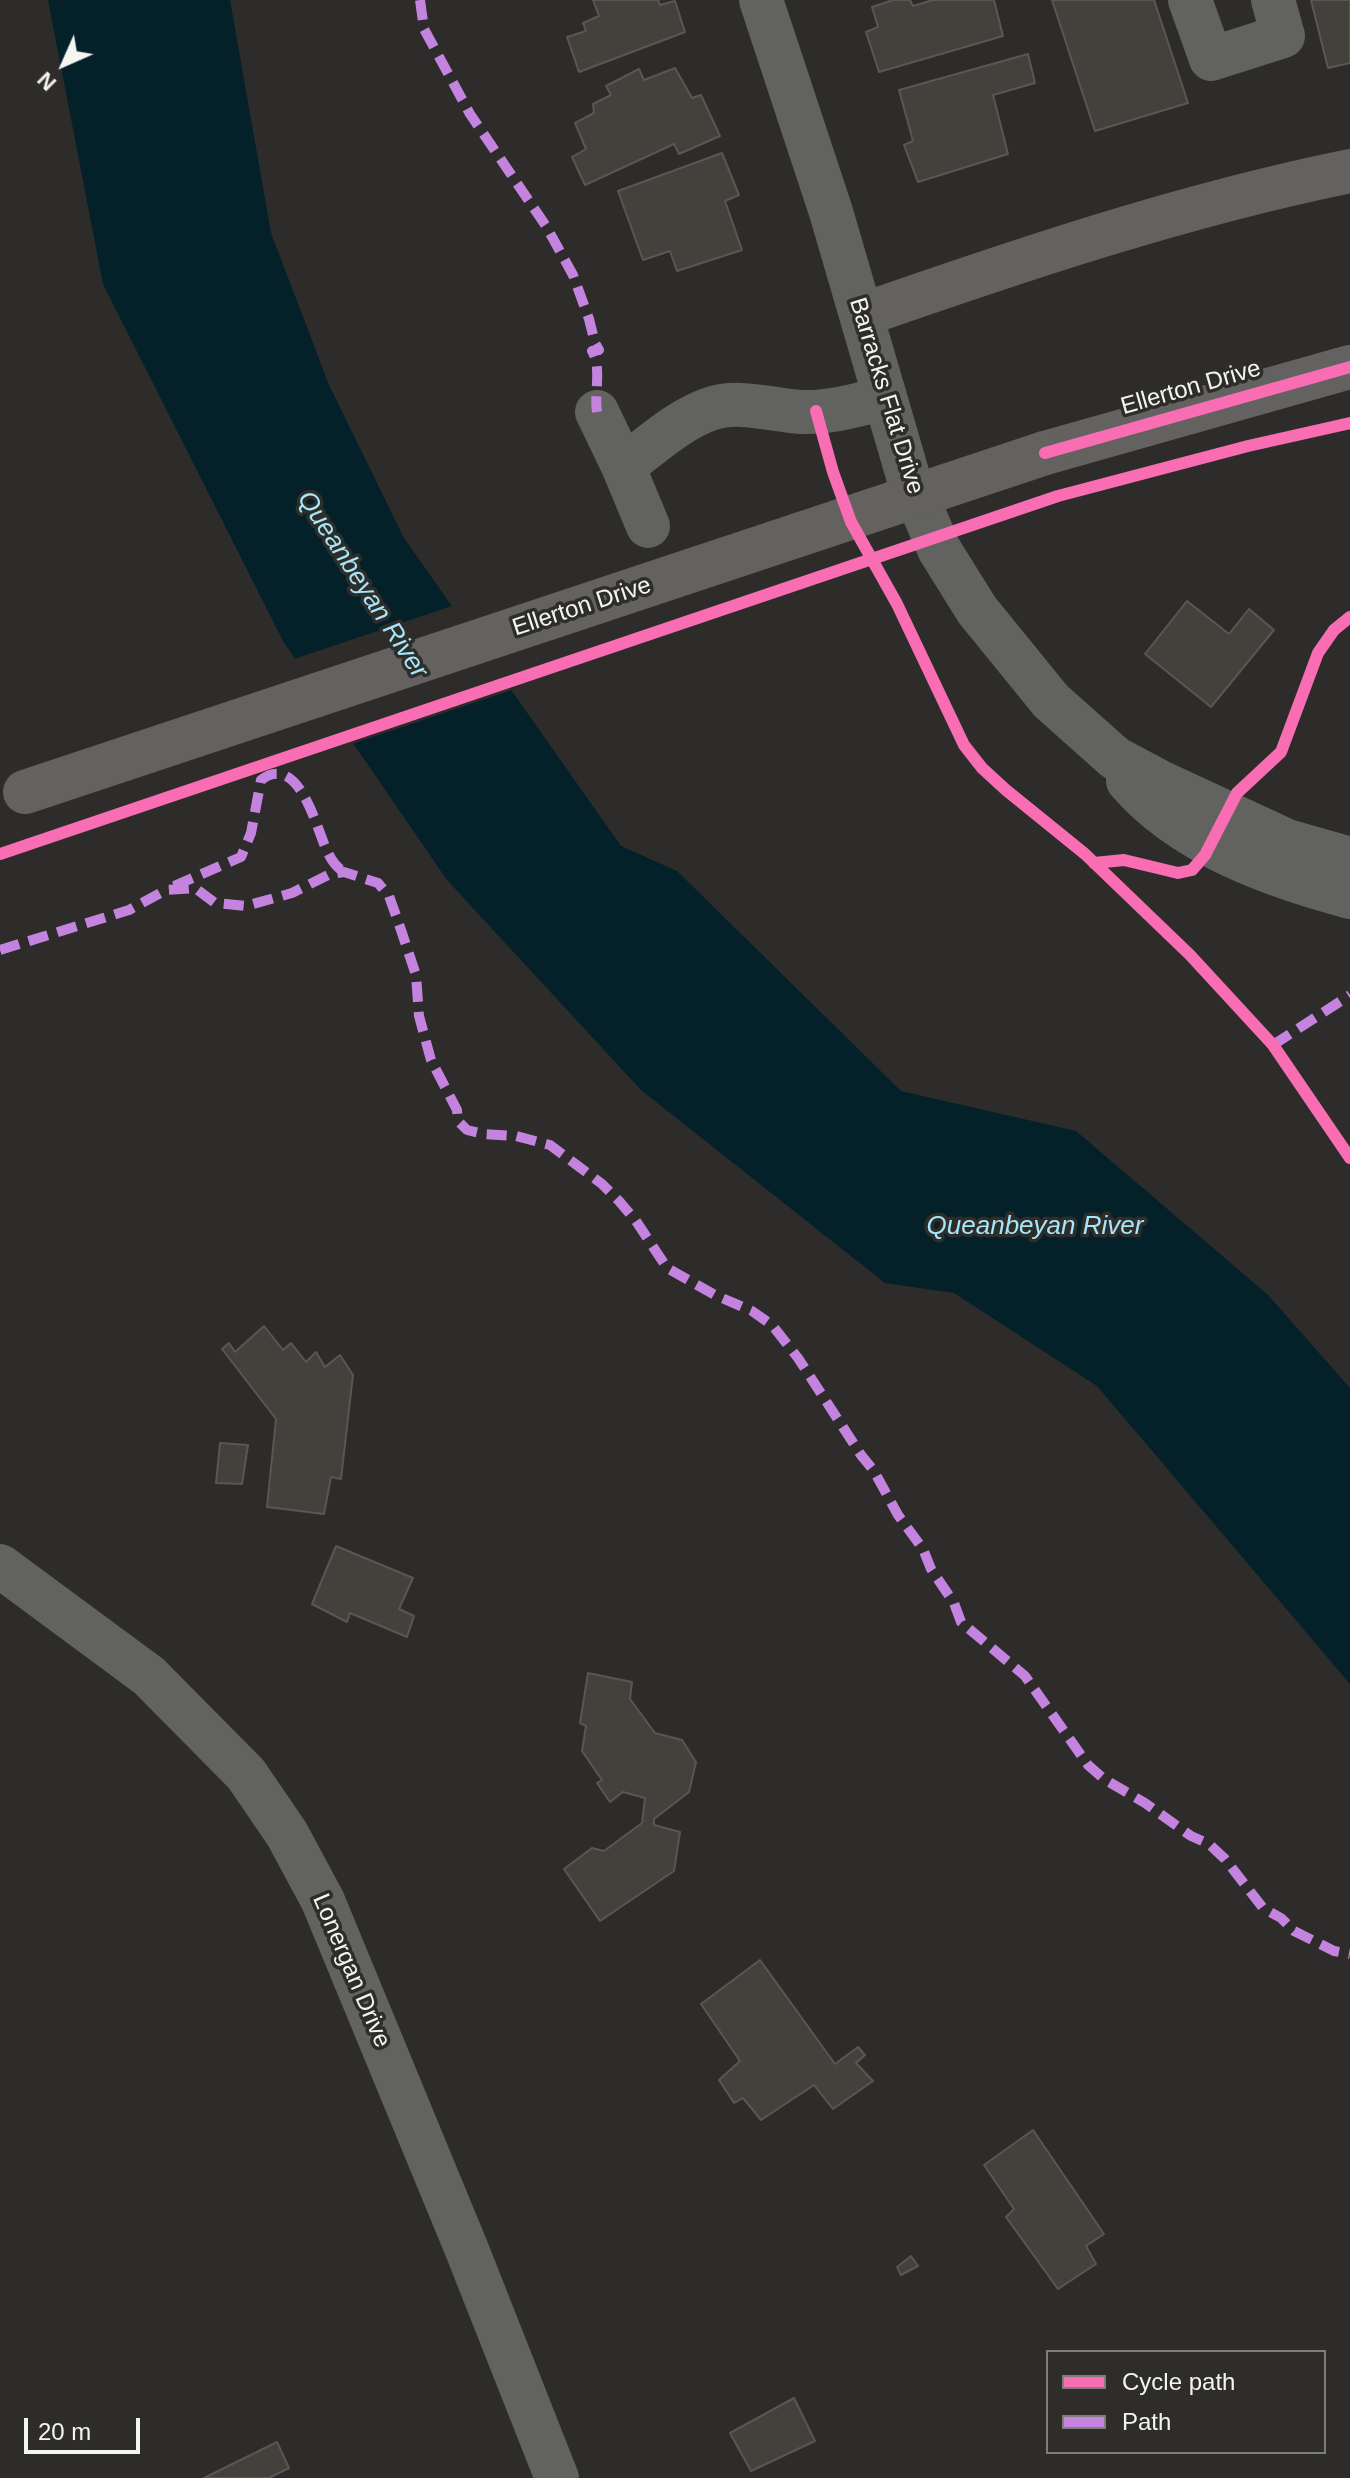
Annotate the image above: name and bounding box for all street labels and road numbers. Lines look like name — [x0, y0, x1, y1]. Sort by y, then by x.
street label: Barracks Flat Drive — [842, 294, 930, 498]
street label: Ellerton Drive — [1118, 354, 1264, 422]
street label: Ellerton Drive — [509, 571, 655, 643]
street label: Lonergan Drive — [306, 1890, 396, 2052]

